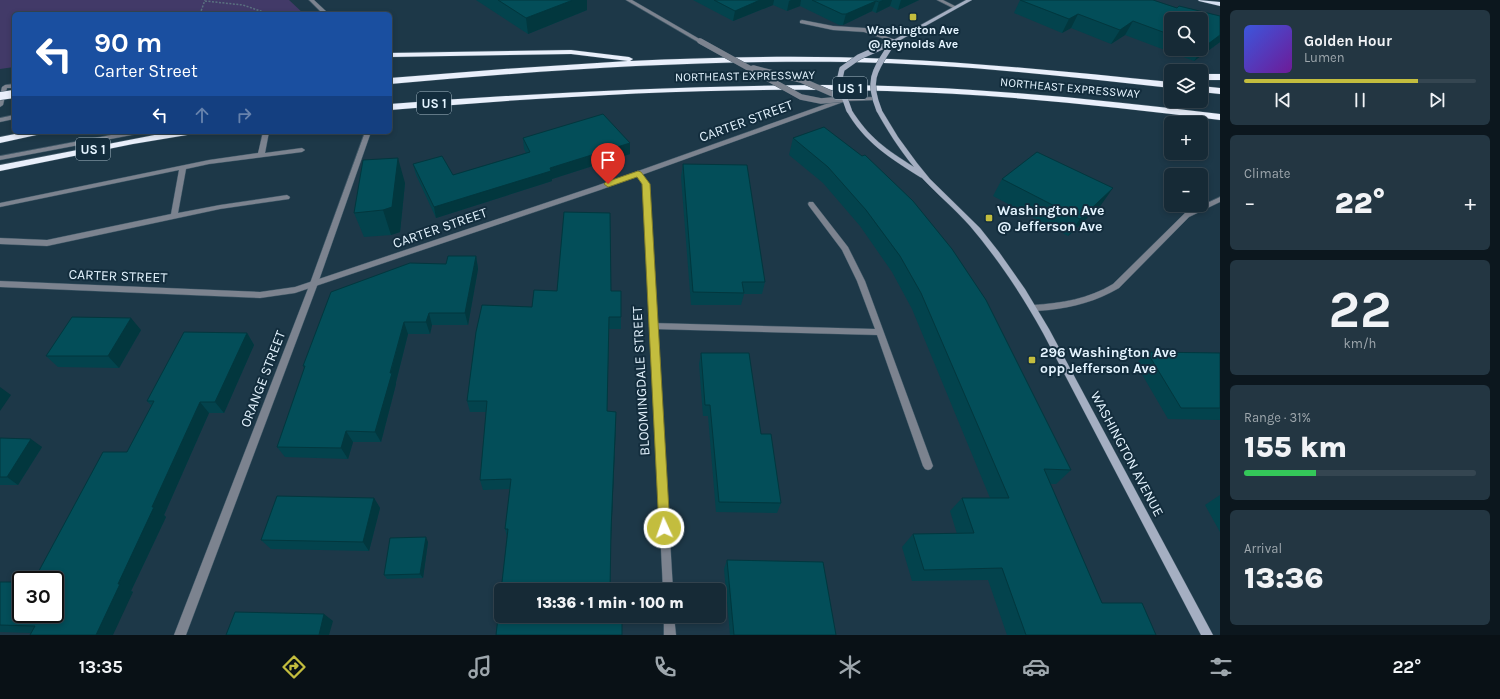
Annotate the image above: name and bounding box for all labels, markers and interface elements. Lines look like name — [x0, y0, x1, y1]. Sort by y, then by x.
marker: Washington Ave @ Reynolds Ave — [908, 12, 918, 22]
map controls — [1164, 12, 1208, 212]
button: search — [1164, 12, 1208, 56]
place label: Washington Ave @ Reynolds Ave — [867, 23, 959, 51]
text: 90 m — [94, 26, 162, 59]
icon: left — [28, 28, 80, 80]
text: Golden Hour — [1304, 32, 1392, 50]
text: Lumen — [1304, 50, 1345, 65]
text: Carter Street — [94, 60, 198, 82]
button: layers — [1164, 64, 1208, 108]
street label: NORTHEAST EXPRESSWAY — [675, 68, 816, 84]
street label: NORTHEAST EXPRESSWAY — [1000, 75, 1141, 101]
road number: US 1 — [833, 77, 867, 99]
icon: previous — [1272, 89, 1294, 111]
icon: pause — [1349, 89, 1371, 111]
icon: next — [1426, 89, 1448, 111]
road number: US 1 — [417, 92, 451, 114]
street label: CARTER STREET — [697, 96, 795, 146]
icon: left — [149, 104, 171, 126]
icon: ahead — [191, 104, 213, 126]
icon: right — [233, 104, 255, 126]
button: + — [1164, 116, 1208, 160]
road number: US 1 — [76, 138, 110, 160]
pin — [591, 143, 625, 184]
icon: arrive — [597, 149, 619, 171]
text: Climate — [1244, 166, 1290, 181]
button: − — [1164, 168, 1208, 212]
text: 22° — [1334, 185, 1386, 221]
text: − — [1244, 190, 1256, 216]
text: + — [1464, 190, 1476, 216]
place label: Washington Ave @ Jefferson Ave — [997, 202, 1104, 235]
street label: CARTER STREET — [391, 204, 489, 252]
marker: Washington Ave @ Jefferson Ave — [984, 213, 994, 223]
street label: CARTER STREET — [68, 266, 168, 286]
text: 22 — [1329, 279, 1391, 340]
street label: BLOOMINGDALE STREET — [629, 306, 653, 456]
street label: ORANGE STREET — [237, 328, 289, 430]
text: km/h — [1344, 336, 1376, 351]
place label: 296 Washington Ave opp Jefferson Ave — [1040, 344, 1176, 377]
marker: 296 Washington Ave opp Jefferson Ave — [1027, 355, 1037, 365]
street label: WASHINGTON AVENUE — [1087, 388, 1167, 520]
text: Range · 31% — [1244, 410, 1311, 425]
text: 155 km — [1244, 429, 1347, 465]
position arrow — [643, 507, 685, 549]
text: Arrival — [1244, 541, 1282, 556]
text: 13:36 — [1244, 560, 1323, 596]
speed limit sign: 30 — [12, 571, 64, 623]
text: 13:36 · 1 min · 100 m — [536, 594, 684, 612]
icon: directions — [280, 653, 308, 681]
icon: music — [466, 653, 494, 681]
icon: phone — [651, 653, 679, 681]
icon: climate — [836, 653, 864, 681]
icon: car — [1022, 653, 1050, 681]
icon: filters — [1207, 653, 1235, 681]
text: 13:35 — [79, 656, 123, 678]
text: 22° — [1392, 656, 1421, 678]

